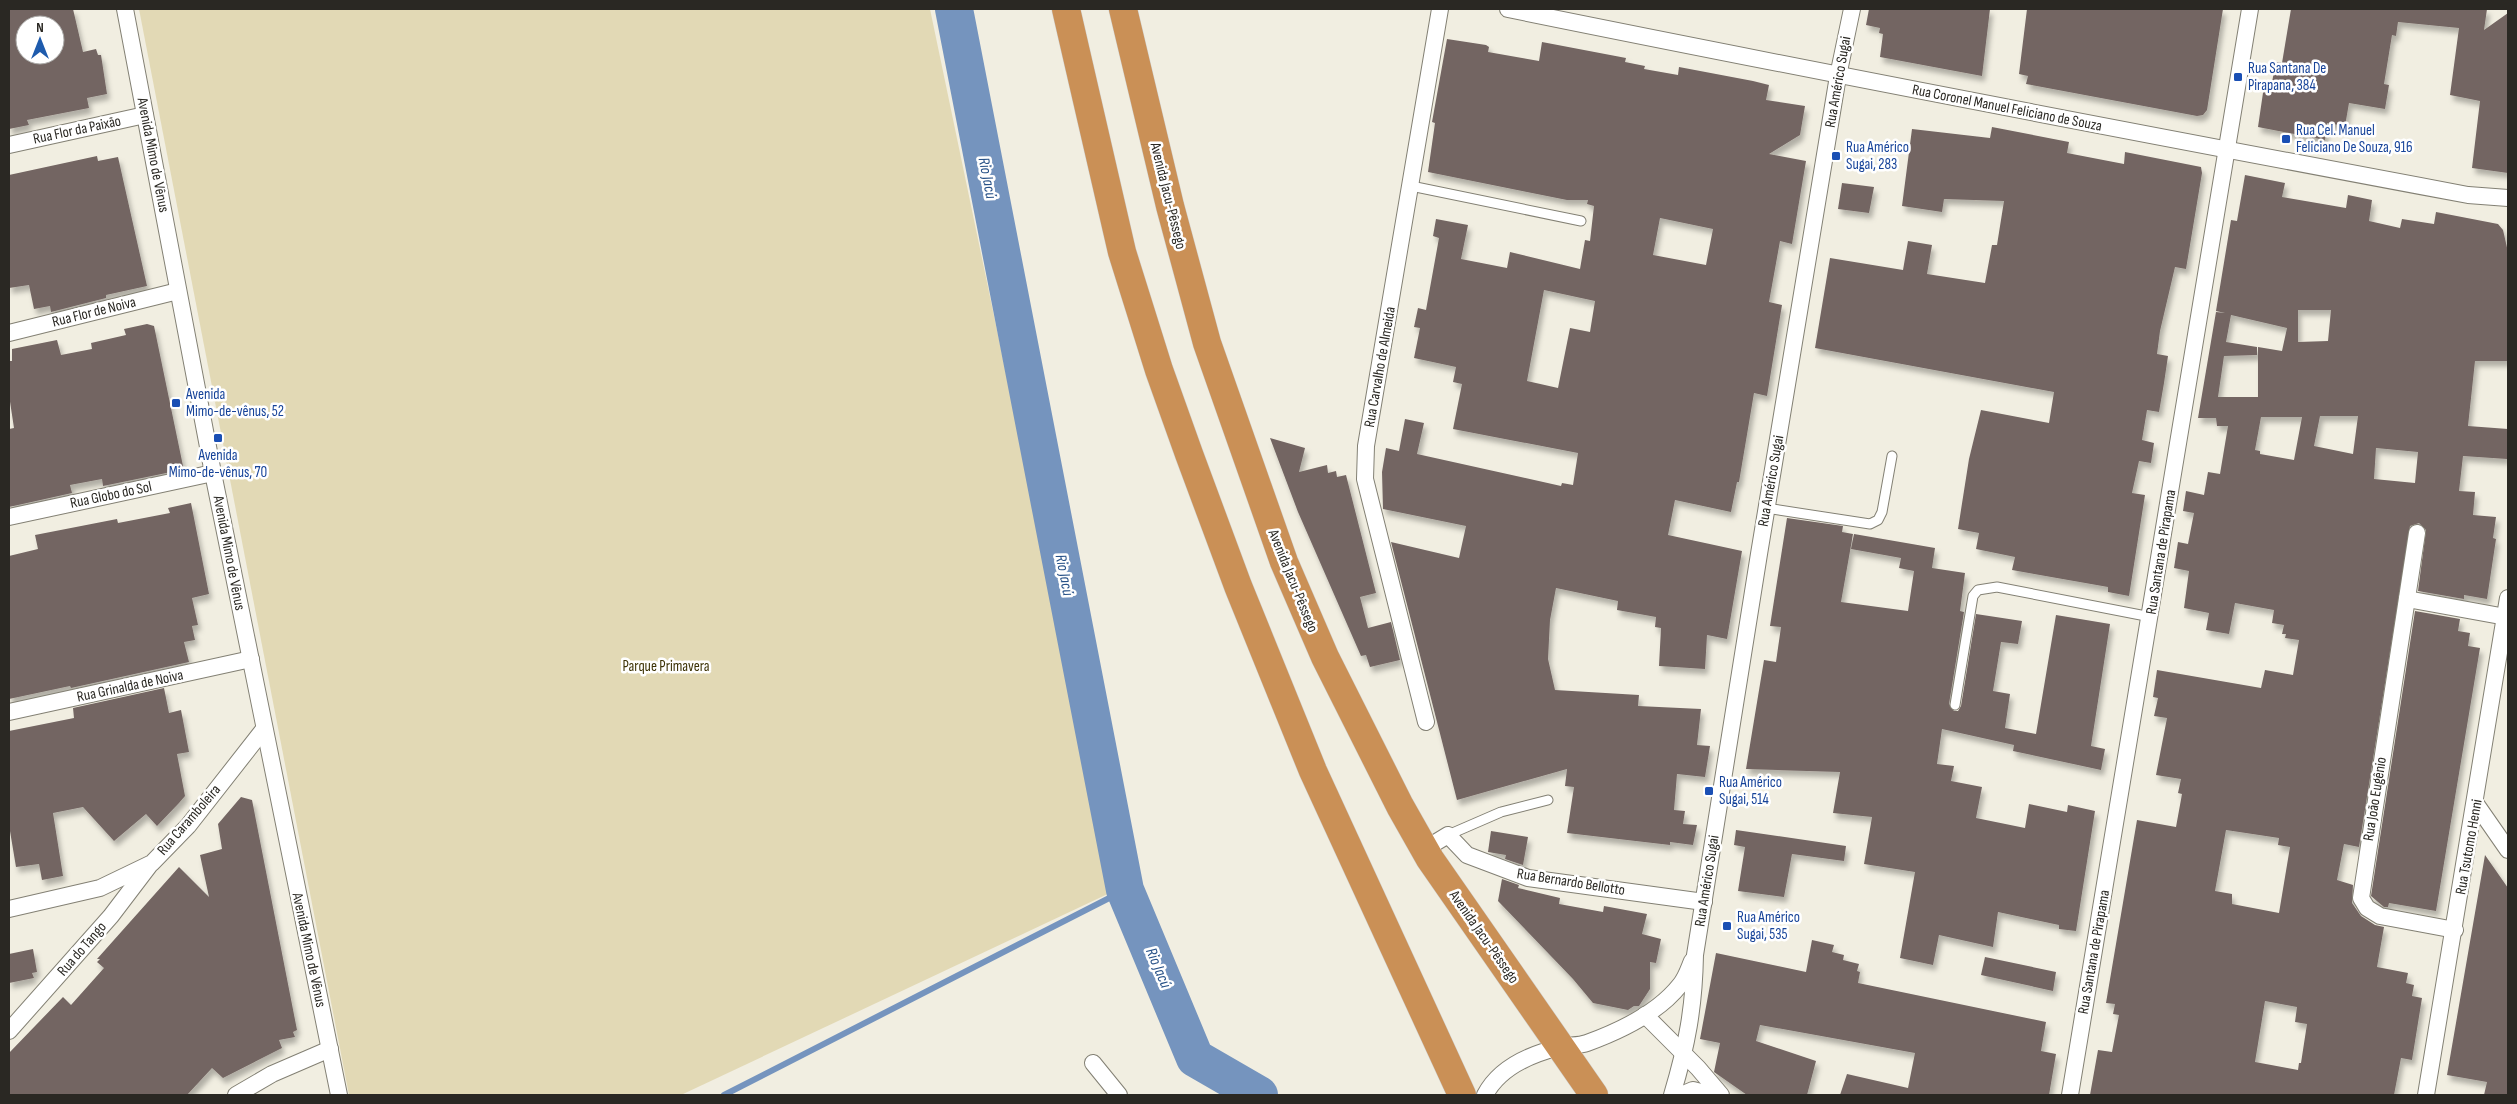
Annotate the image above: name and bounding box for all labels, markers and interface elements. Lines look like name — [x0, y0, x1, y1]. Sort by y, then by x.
north arrow — [15, 15, 65, 65]
text: N — [36, 19, 44, 36]
street label: Rua Américo Sugai — [1821, 35, 1855, 129]
place label: Rua Santana De Pirapana, 384 — [2248, 59, 2326, 95]
marker: Rua Santana De Pirapana, 384 — [2232, 71, 2244, 83]
street label: Rua Coronel Manuel Feliciano de Souza — [1910, 80, 2104, 136]
street label: Avenida Mimo de Vênus — [132, 95, 173, 214]
street label: Rua Flor da Paixão — [31, 111, 123, 149]
place label: Rua Cel. Manuel Feliciano De Souza, 916 — [2296, 121, 2413, 157]
marker: Rua Cel. Manuel Feliciano De Souza, 916 — [2280, 133, 2292, 145]
place label: Rua Américo Sugai, 283 — [1846, 138, 1909, 174]
street label: Avenida Jacu-Pêssego — [1145, 140, 1190, 251]
marker: Rua Américo Sugai, 283 — [1830, 150, 1842, 162]
water label: Rio Jacú — [974, 156, 1000, 201]
street label: Rua Flor de Noiva — [50, 292, 138, 332]
street label: Rua Carvalho de Almeida — [1360, 305, 1400, 429]
place label: Avenida Mimo-de-vênus, 52 — [185, 385, 284, 421]
marker: Avenida Mimo-de-vênus, 52 — [170, 397, 182, 409]
marker: Avenida Mimo-de-vênus, 70 — [212, 432, 224, 444]
street label: Rua Américo Sugai — [1754, 434, 1788, 528]
place label: Avenida Mimo-de-vênus, 70 — [169, 446, 267, 482]
street label: Rua Globo do Sol — [68, 477, 154, 513]
street label: Rua Santana de Pirapama — [2142, 488, 2180, 616]
street label: Avenida Mimo de Vênus — [208, 493, 249, 612]
street label: Avenida Jacu-Pêssego — [1263, 526, 1322, 635]
water label: Rio Jacú — [1051, 553, 1077, 598]
park label: Parque Primavera — [622, 657, 710, 676]
street label: Rua Grinalda de Noiva — [75, 665, 185, 707]
street label: Rua João Eugênio — [2359, 756, 2391, 842]
place label: Rua Américo Sugai, 514 — [1719, 773, 1782, 809]
street label: Rua Caramboleira — [153, 781, 225, 859]
marker: Rua Américo Sugai, 514 — [1703, 785, 1715, 797]
street label: Rua Tsutomo Henni — [2451, 798, 2487, 896]
street label: Rua Américo Sugai — [1690, 834, 1724, 928]
street label: Rua Bernardo Bellotto — [1516, 864, 1626, 900]
street label: Avenida Jacu-Pêssego — [1444, 886, 1523, 987]
street label: Rua Santana de Pirapama — [2074, 888, 2114, 1016]
street label: Avenida Mimo de Vênus — [287, 890, 330, 1009]
place label: Rua Américo Sugai, 535 — [1737, 908, 1800, 944]
street label: Rua do Tango — [53, 918, 111, 980]
marker: Rua Américo Sugai, 535 — [1721, 920, 1733, 932]
water label: Rio Jacú — [1141, 945, 1175, 991]

